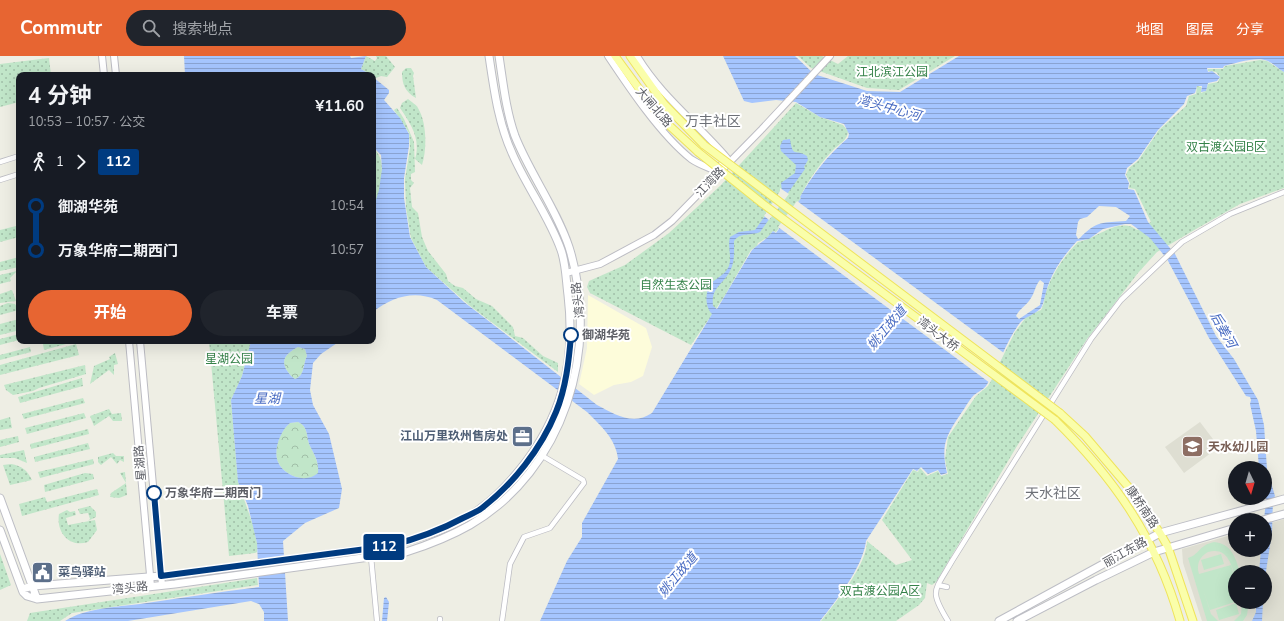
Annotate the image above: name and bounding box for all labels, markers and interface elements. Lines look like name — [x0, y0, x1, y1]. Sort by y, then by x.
search box — [126, 10, 406, 46]
text: Commutr — [20, 15, 102, 41]
icon: search — [140, 17, 162, 39]
text: 搜索地点 — [172, 19, 232, 39]
text: 地图 — [1136, 20, 1164, 39]
text: 图层 — [1186, 20, 1214, 39]
text: 分享 — [1236, 20, 1264, 39]
park label: 江北滨江公园 — [856, 64, 928, 80]
text: 4 分钟 — [28, 81, 91, 111]
street label: 大闸北路 — [632, 84, 676, 130]
water label: 湾头中心河 — [855, 91, 926, 126]
text: ¥11.60 — [315, 96, 364, 116]
district label: 万丰社区 — [685, 112, 741, 131]
text: 10:53 – 10:57 · 公交 — [28, 113, 145, 131]
park label: 双古渡公园B区 — [1186, 139, 1266, 155]
icon: walk — [28, 151, 50, 173]
icon: forward — [70, 151, 92, 173]
text: 112 — [106, 152, 131, 171]
text: 1 — [56, 153, 64, 171]
street label: 江湾路 — [692, 163, 728, 201]
text: 御湖华苑 — [58, 197, 118, 217]
text: 10:54 — [330, 197, 364, 215]
text: 万象华府二期西门 — [58, 241, 178, 261]
text: 10:57 — [330, 241, 364, 259]
park label: 自然生态公园 — [640, 277, 712, 293]
street label: 湾头路 — [568, 281, 588, 319]
button: 开始 — [28, 290, 192, 336]
button: 车票 — [200, 290, 364, 336]
water label: 姚江故道 — [863, 301, 912, 354]
water label: 后姜河 — [1206, 309, 1242, 354]
street label: 湾头大桥 — [914, 313, 962, 355]
marker: 御湖华苑 — [563, 327, 579, 343]
place label: 御湖华苑 — [582, 327, 630, 343]
park label: 星湖公园 — [205, 351, 253, 367]
water label: 星湖 — [254, 390, 282, 408]
office icon: 江山万里玖州售房处 — [510, 423, 536, 449]
place label: 江山万里玖州售房处 — [400, 428, 508, 444]
school or university icon: 天水幼儿园 — [1179, 434, 1205, 460]
place label: 天水幼儿园 — [1208, 439, 1268, 455]
street label: 星湖路 — [130, 444, 150, 482]
north arrow — [1228, 461, 1272, 505]
map controls — [1228, 461, 1272, 609]
street label: 康桥南路 — [1122, 483, 1162, 531]
district label: 天水社区 — [1025, 484, 1081, 503]
marker: 万象华府二期西门 — [146, 485, 162, 501]
place label: 万象华府二期西门 — [165, 485, 261, 501]
button: + — [1228, 513, 1272, 557]
street label: 丽江东路 — [1100, 533, 1150, 571]
line badge: 112 — [361, 534, 407, 560]
text: 112 — [371, 537, 397, 556]
water label: 姚江故道 — [654, 548, 703, 601]
public building icon: 菜鸟驿站 — [30, 559, 56, 585]
place label: 菜鸟驿站 — [58, 564, 106, 580]
button: − — [1228, 565, 1272, 609]
street label: 湾头路 — [111, 578, 149, 598]
park label: 双古渡公园A区 — [840, 583, 920, 599]

